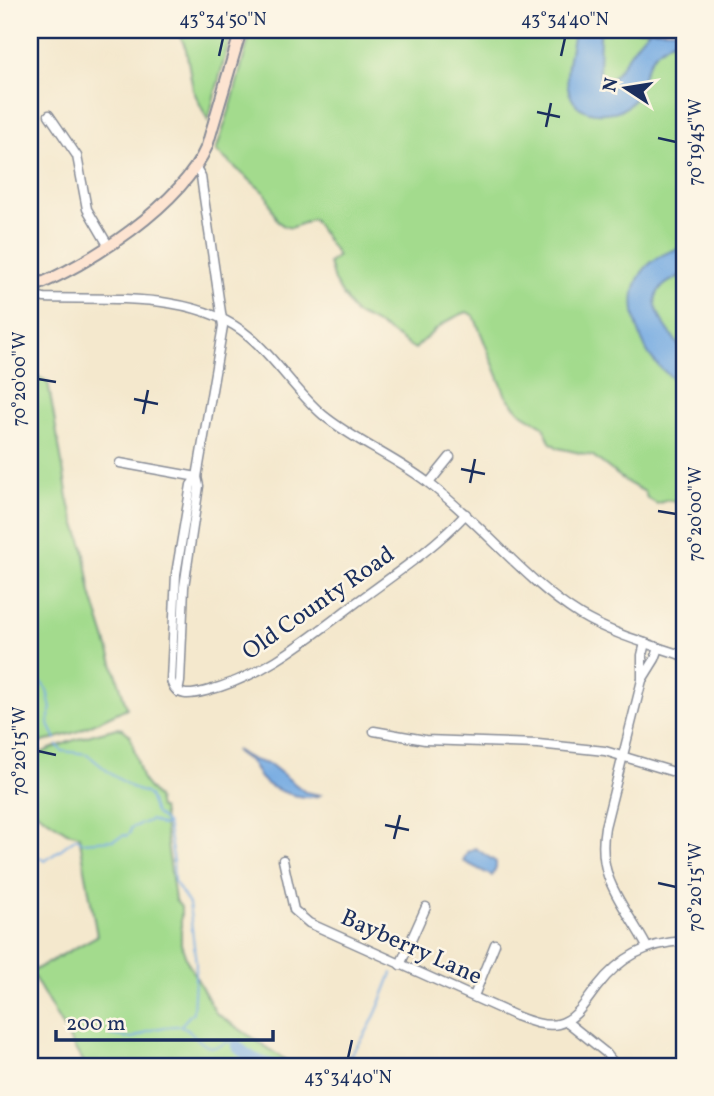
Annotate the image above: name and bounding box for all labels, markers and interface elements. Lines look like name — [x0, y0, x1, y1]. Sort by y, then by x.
text: 43°34'50"N — [179, 8, 267, 33]
text: 43°34'40"N — [521, 8, 609, 33]
north arrow — [592, 52, 662, 122]
text: N — [597, 75, 626, 94]
text: 70°19'45"W — [684, 98, 709, 186]
text: 70°20'00"W — [8, 332, 33, 426]
text: 70°20'00"W — [684, 467, 709, 561]
street label: Old County Road — [236, 539, 402, 669]
text: 70°20'15"W — [8, 706, 33, 796]
text: 70°20'15"W — [684, 842, 709, 932]
street label: Bayberry Lane — [335, 902, 487, 994]
scale bar — [56, 998, 273, 1042]
text: 200 m — [66, 1010, 126, 1039]
text: 43°34'40"N — [304, 1066, 392, 1091]

